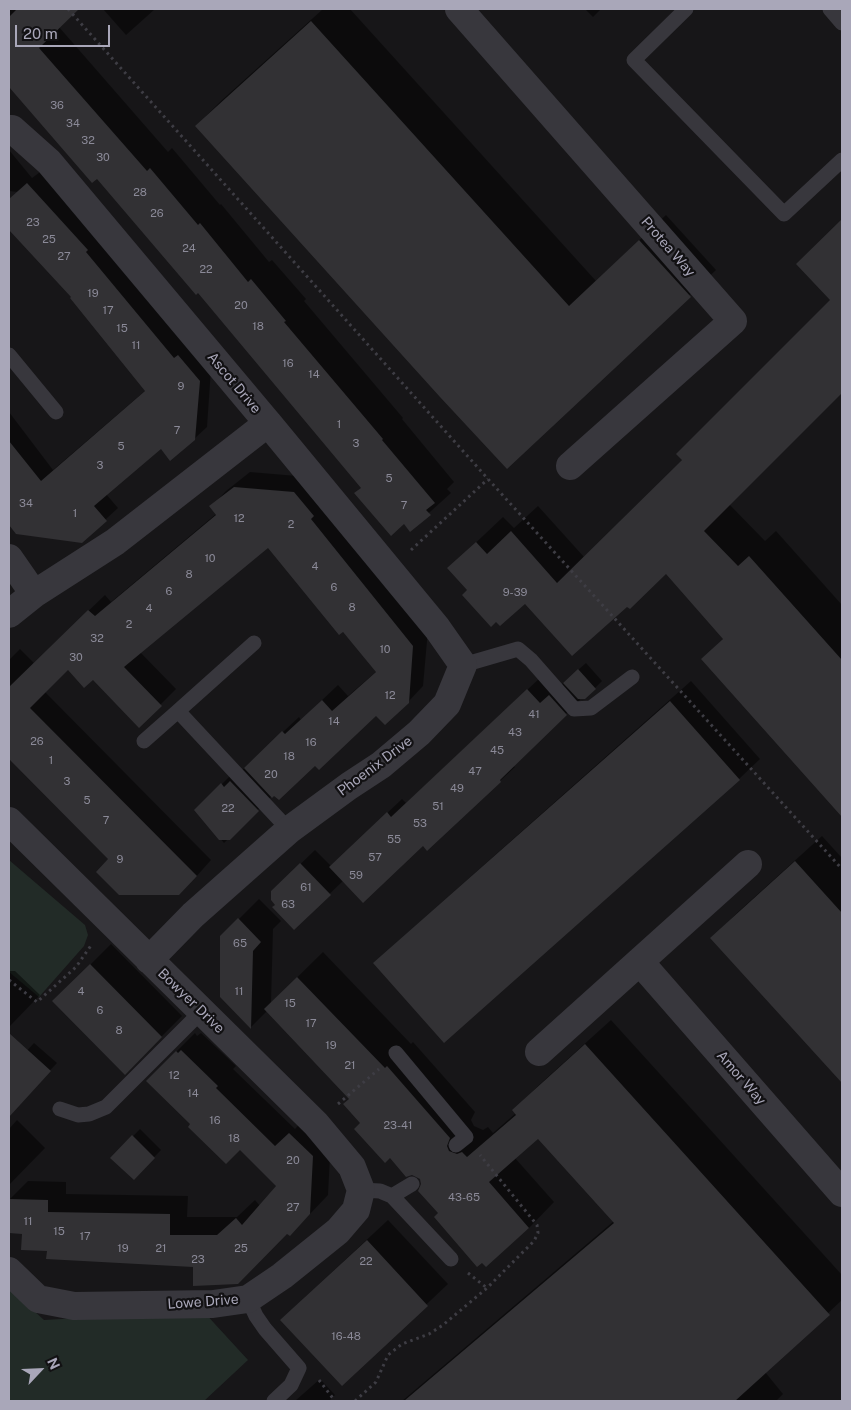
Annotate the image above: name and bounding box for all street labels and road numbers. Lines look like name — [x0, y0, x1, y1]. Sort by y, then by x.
street label: Protea Way — [637, 214, 699, 280]
street label: Ascot Drive — [204, 349, 264, 417]
street label: Phoenix Drive — [334, 732, 416, 800]
street label: Bowyer Drive — [154, 965, 228, 1037]
street label: Amor Way — [713, 1047, 769, 1109]
street label: Lowe Drive — [167, 1291, 239, 1313]

